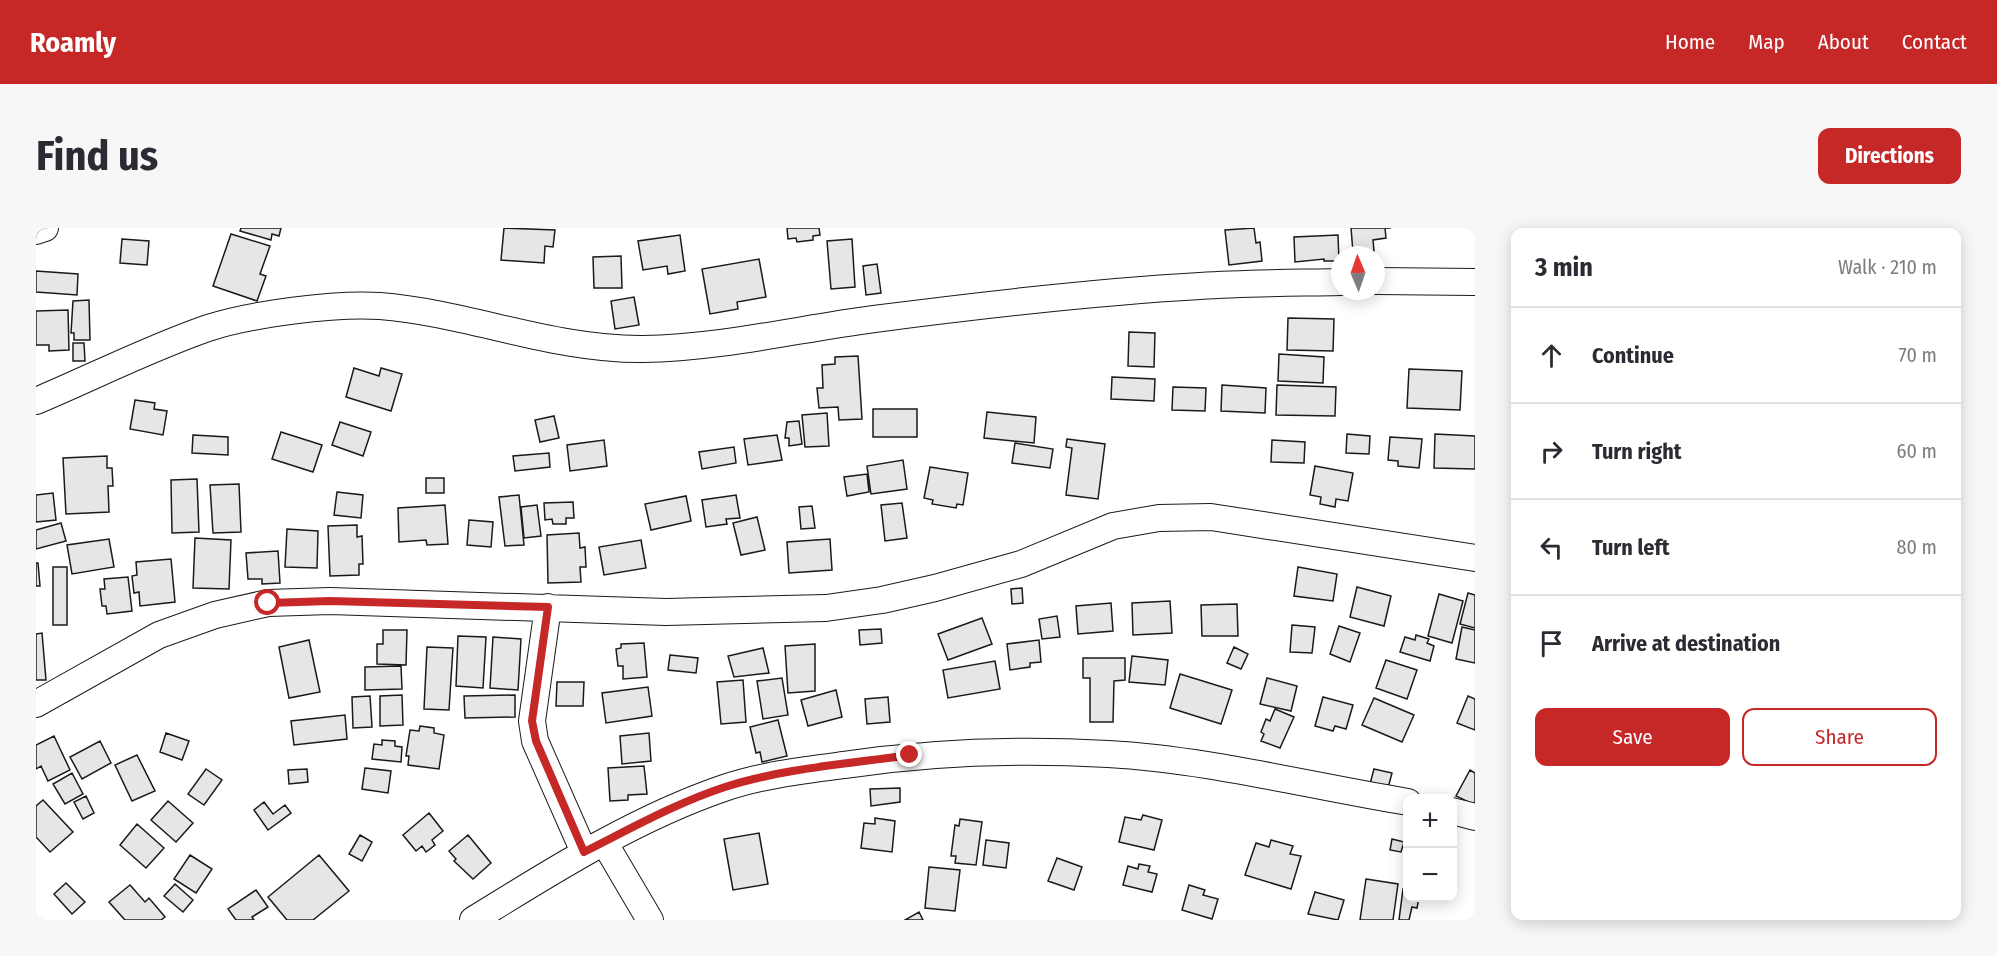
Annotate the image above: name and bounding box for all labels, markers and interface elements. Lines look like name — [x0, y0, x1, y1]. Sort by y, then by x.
text: Roamly — [30, 26, 116, 59]
text: Home — [1665, 29, 1715, 55]
text: Map — [1748, 29, 1785, 55]
text: About — [1818, 29, 1869, 55]
text: Contact — [1902, 29, 1967, 55]
button: Directions — [1818, 128, 1961, 184]
text: Find us — [36, 131, 158, 181]
north arrow — [1331, 246, 1385, 300]
text: 3 min — [1535, 252, 1593, 283]
text: Walk · 210 m — [1838, 255, 1937, 279]
icon: ahead — [1535, 339, 1568, 372]
text: Continue — [1592, 342, 1674, 369]
text: 70 m — [1899, 343, 1937, 367]
icon: right — [1535, 435, 1568, 468]
text: Turn right — [1592, 438, 1681, 465]
text: 60 m — [1897, 439, 1937, 463]
icon: left — [1535, 531, 1568, 564]
text: Turn left — [1592, 534, 1670, 561]
text: 80 m — [1897, 535, 1937, 559]
route start — [254, 589, 280, 615]
icon: arrive — [1535, 627, 1568, 660]
text: Arrive at destination — [1592, 630, 1780, 657]
button: Save — [1535, 708, 1730, 766]
button: Share — [1742, 708, 1937, 766]
route end — [896, 741, 922, 767]
map controls — [1403, 794, 1457, 902]
button: + — [1403, 794, 1457, 848]
button: − — [1403, 848, 1457, 902]

